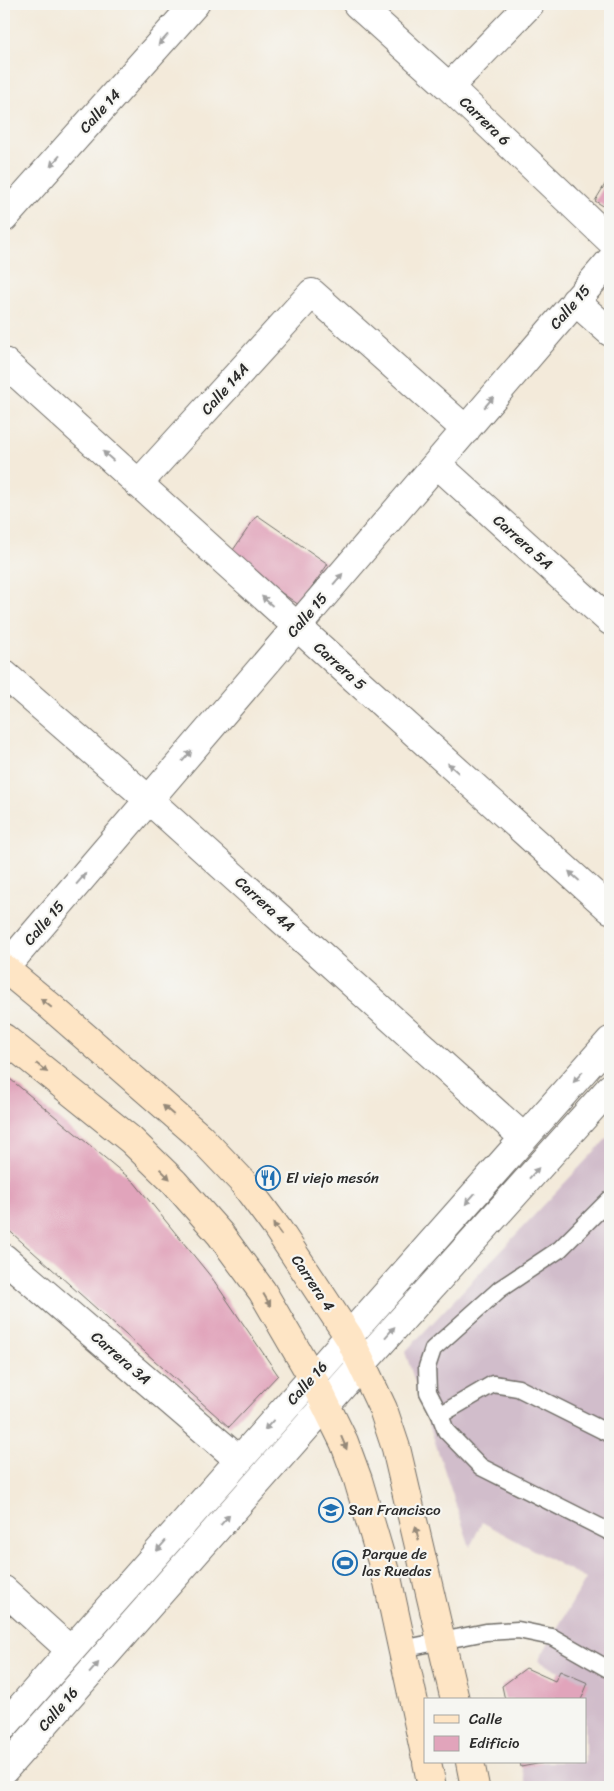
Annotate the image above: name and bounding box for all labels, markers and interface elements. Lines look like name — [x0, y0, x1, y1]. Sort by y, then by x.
one-way arrow — [157, 34, 169, 46]
street label: Calle 14 — [73, 83, 127, 139]
street label: Carrera 6 — [453, 90, 517, 152]
one-way arrow — [49, 155, 60, 168]
street label: Calle 15 — [543, 279, 597, 335]
street label: Calle 14A — [194, 357, 256, 421]
one-way arrow — [483, 397, 495, 409]
one-way arrow — [102, 450, 114, 462]
street label: Carrera 5A — [487, 508, 559, 576]
one-way arrow — [332, 573, 343, 585]
street label: Calle 15 — [280, 587, 334, 643]
one-way arrow — [261, 595, 274, 606]
street label: Carrera 5 — [308, 635, 372, 697]
one-way arrow — [181, 750, 193, 762]
one-way arrow — [448, 762, 460, 774]
street label: Carrera 4A — [229, 870, 301, 938]
one-way arrow — [568, 871, 581, 882]
one-way arrow — [75, 873, 86, 885]
street label: Calle 15 — [17, 895, 71, 951]
one-way arrow — [40, 997, 53, 1008]
one-way arrow — [35, 1063, 48, 1074]
one-way arrow — [572, 1071, 584, 1083]
one-way arrow — [162, 1104, 175, 1115]
restaurant icon: El viejo mesón — [255, 1165, 281, 1191]
place label: El viejo mesón — [286, 1165, 379, 1191]
one-way arrow — [528, 1167, 540, 1179]
one-way arrow — [159, 1168, 171, 1180]
one-way arrow — [464, 1192, 476, 1204]
one-way arrow — [272, 1222, 282, 1236]
street label: Carrera 4 — [284, 1249, 342, 1317]
one-way arrow — [262, 1294, 271, 1307]
street label: Carrera 3A — [85, 1324, 157, 1392]
one-way arrow — [384, 1327, 396, 1339]
street label: Calle 16 — [280, 1355, 334, 1411]
one-way arrow — [263, 1418, 275, 1430]
one-way arrow — [340, 1436, 348, 1450]
school or university icon: San Francisco — [318, 1497, 344, 1523]
place label: San Francisco — [348, 1497, 441, 1523]
one-way arrow — [219, 1514, 230, 1526]
one-way arrow — [413, 1525, 421, 1540]
one-way arrow — [155, 1540, 167, 1552]
place label: Parque de las Ruedas — [362, 1541, 431, 1584]
sports icon: Parque de las Ruedas — [332, 1550, 358, 1576]
one-way arrow — [88, 1662, 99, 1674]
street label: Calle 16 — [31, 1681, 85, 1737]
legend — [424, 1698, 586, 1764]
text: Calle — [469, 1706, 502, 1732]
text: Edificio — [469, 1730, 520, 1756]

